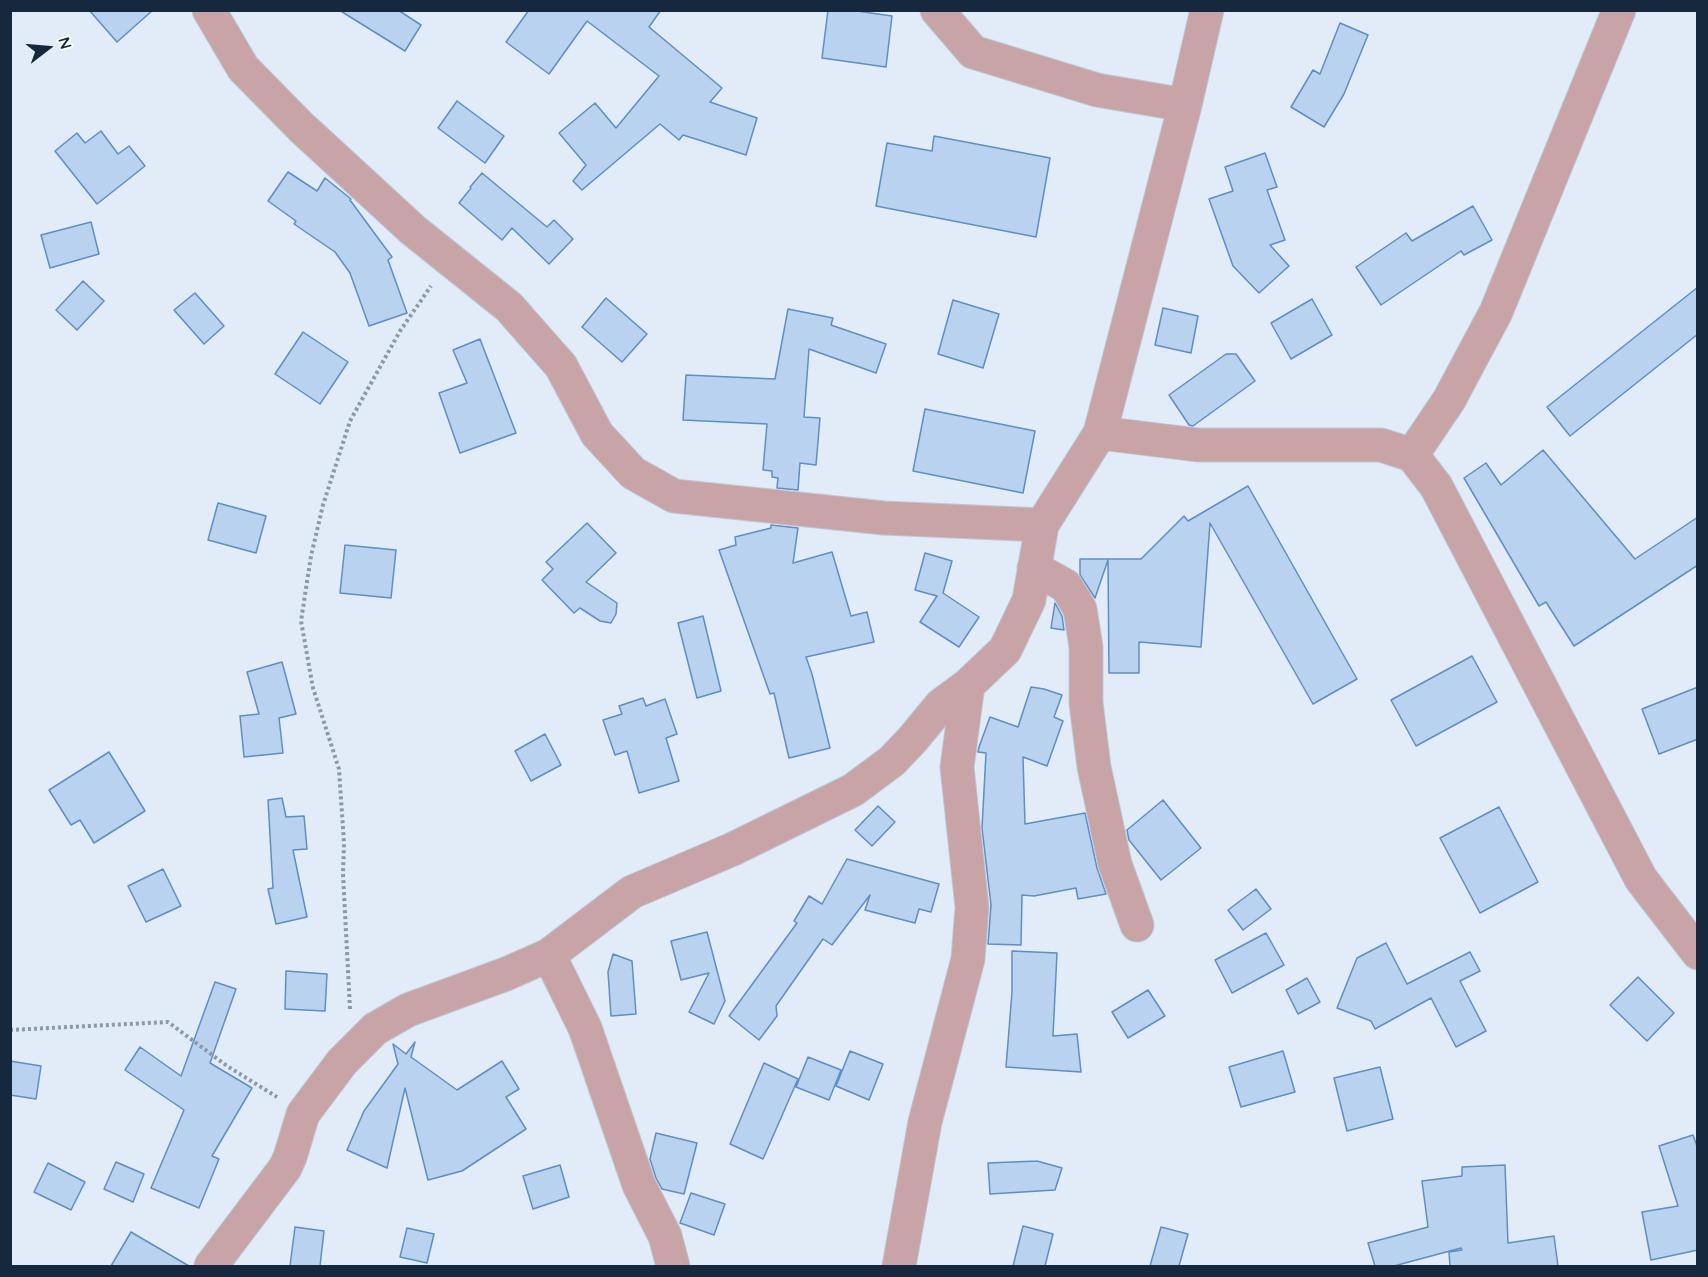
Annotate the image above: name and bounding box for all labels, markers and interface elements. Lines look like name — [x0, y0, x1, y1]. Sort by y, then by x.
north arrow — [18, 18, 78, 78]
text: N — [54, 35, 77, 51]

